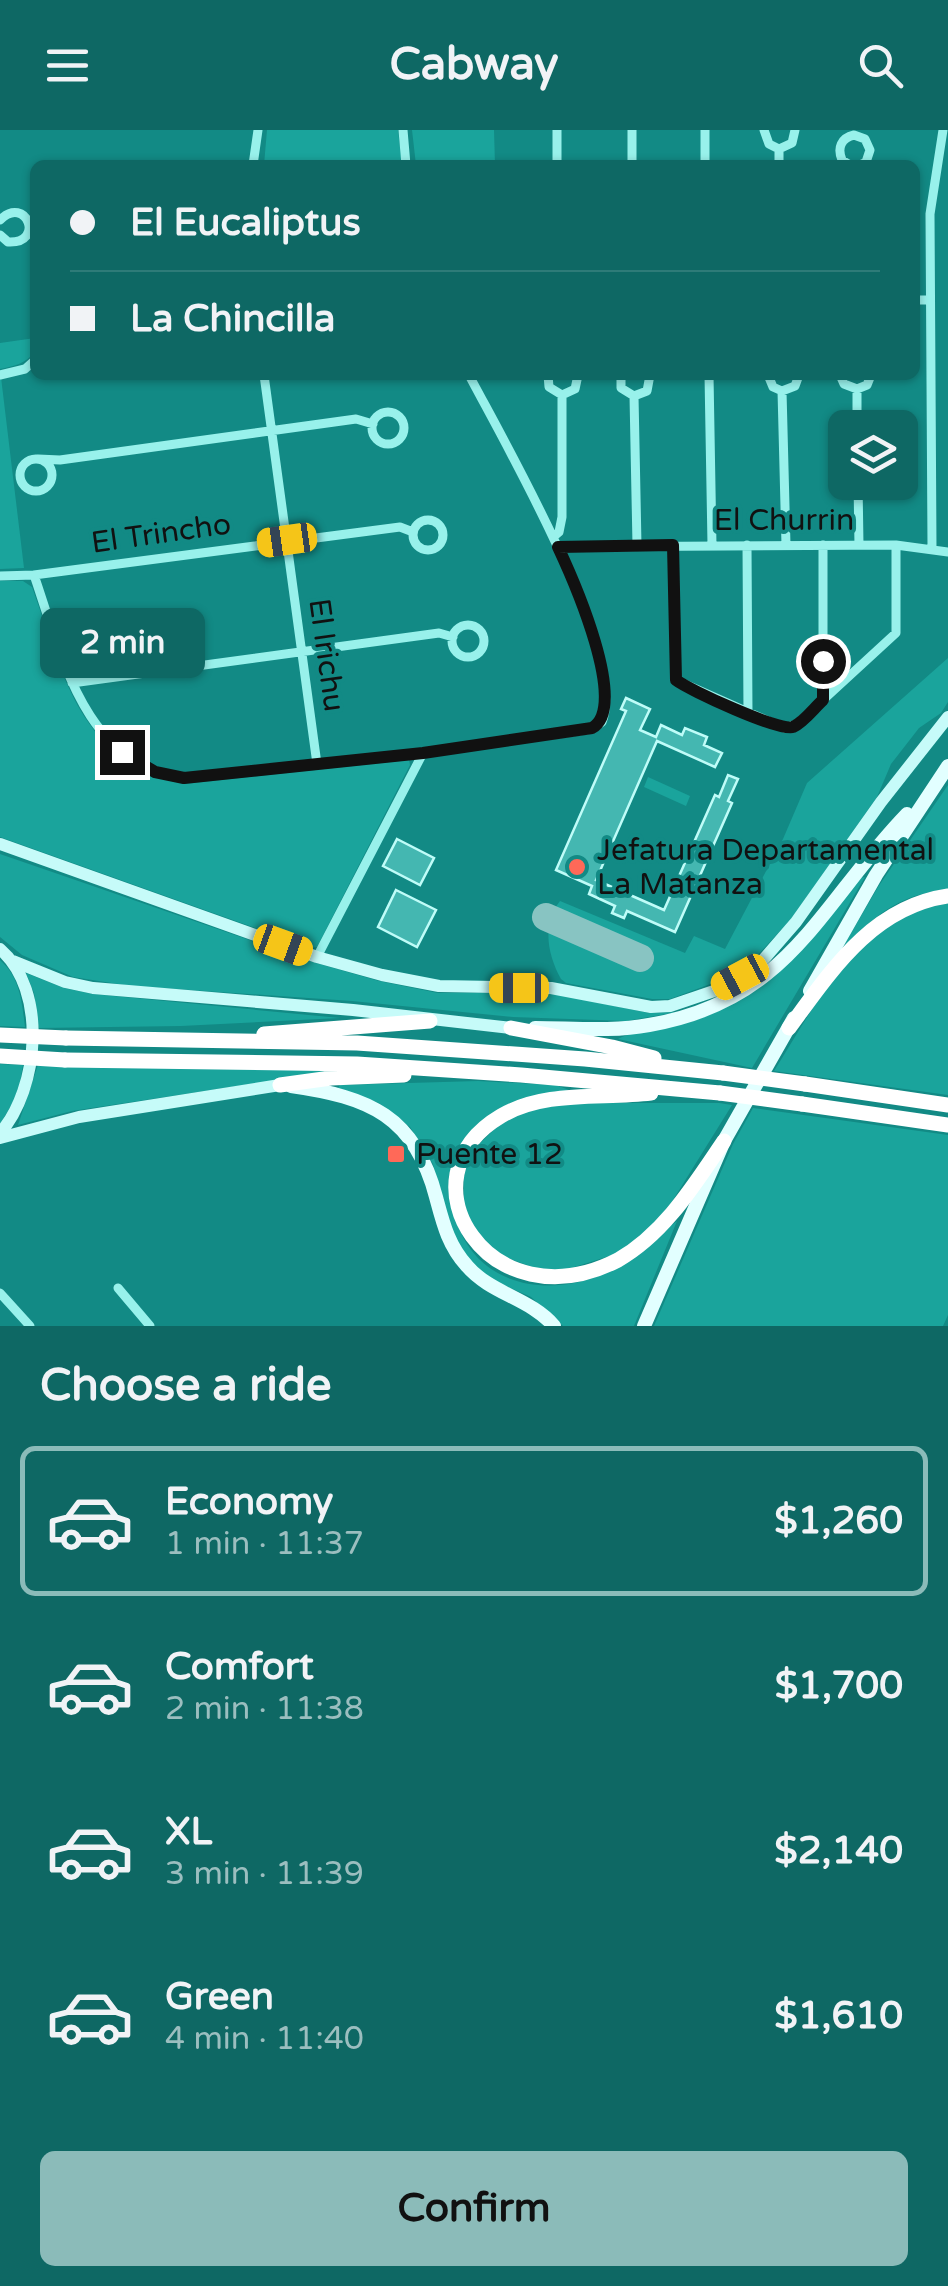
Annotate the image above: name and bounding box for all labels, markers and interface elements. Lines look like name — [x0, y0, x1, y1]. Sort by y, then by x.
icon: menu — [40, 38, 95, 93]
text: Cabway — [389, 38, 559, 92]
icon: search — [853, 38, 908, 93]
text: El Eucaliptus — [130, 200, 361, 246]
text: La Chincilla — [130, 296, 335, 342]
map controls — [828, 410, 918, 500]
button: layers — [828, 410, 918, 500]
street label: El Churrin — [714, 502, 854, 539]
street label: El Trincho — [89, 505, 233, 562]
car — [255, 521, 319, 559]
street label: El Irichu — [300, 596, 353, 714]
callout: 2 min — [39, 607, 204, 677]
text: 2 min — [80, 624, 165, 662]
route start — [801, 639, 846, 684]
route end — [100, 730, 145, 775]
place label: Jefatura Departamental La Matanza — [597, 832, 934, 903]
marker: Jefatura Departamental La Matanza — [566, 856, 588, 878]
car — [250, 921, 316, 969]
car — [706, 950, 774, 1004]
car — [489, 973, 549, 1003]
place label: Puente 12 — [416, 1136, 563, 1173]
marker: Puente 12 — [385, 1143, 407, 1165]
text: Choose a ride — [40, 1359, 331, 1413]
icon: car — [45, 1476, 135, 1566]
text: Economy — [165, 1479, 333, 1525]
text: $1,260 — [774, 1498, 903, 1544]
text: 1 min · 11:37 — [165, 1525, 364, 1563]
icon: car — [45, 1641, 135, 1731]
text: Comfort — [165, 1644, 314, 1690]
text: $1,700 — [775, 1663, 903, 1709]
text: 2 min · 11:38 — [165, 1690, 364, 1728]
icon: car — [45, 1806, 135, 1896]
text: XL — [165, 1809, 212, 1855]
text: $2,140 — [774, 1828, 903, 1874]
text: 3 min · 11:39 — [165, 1855, 364, 1893]
icon: car — [45, 1971, 135, 2061]
text: Green — [165, 1974, 274, 2020]
text: $1,610 — [774, 1993, 903, 2039]
text: 4 min · 11:40 — [165, 2020, 364, 2058]
button: Confirm — [40, 2151, 908, 2266]

